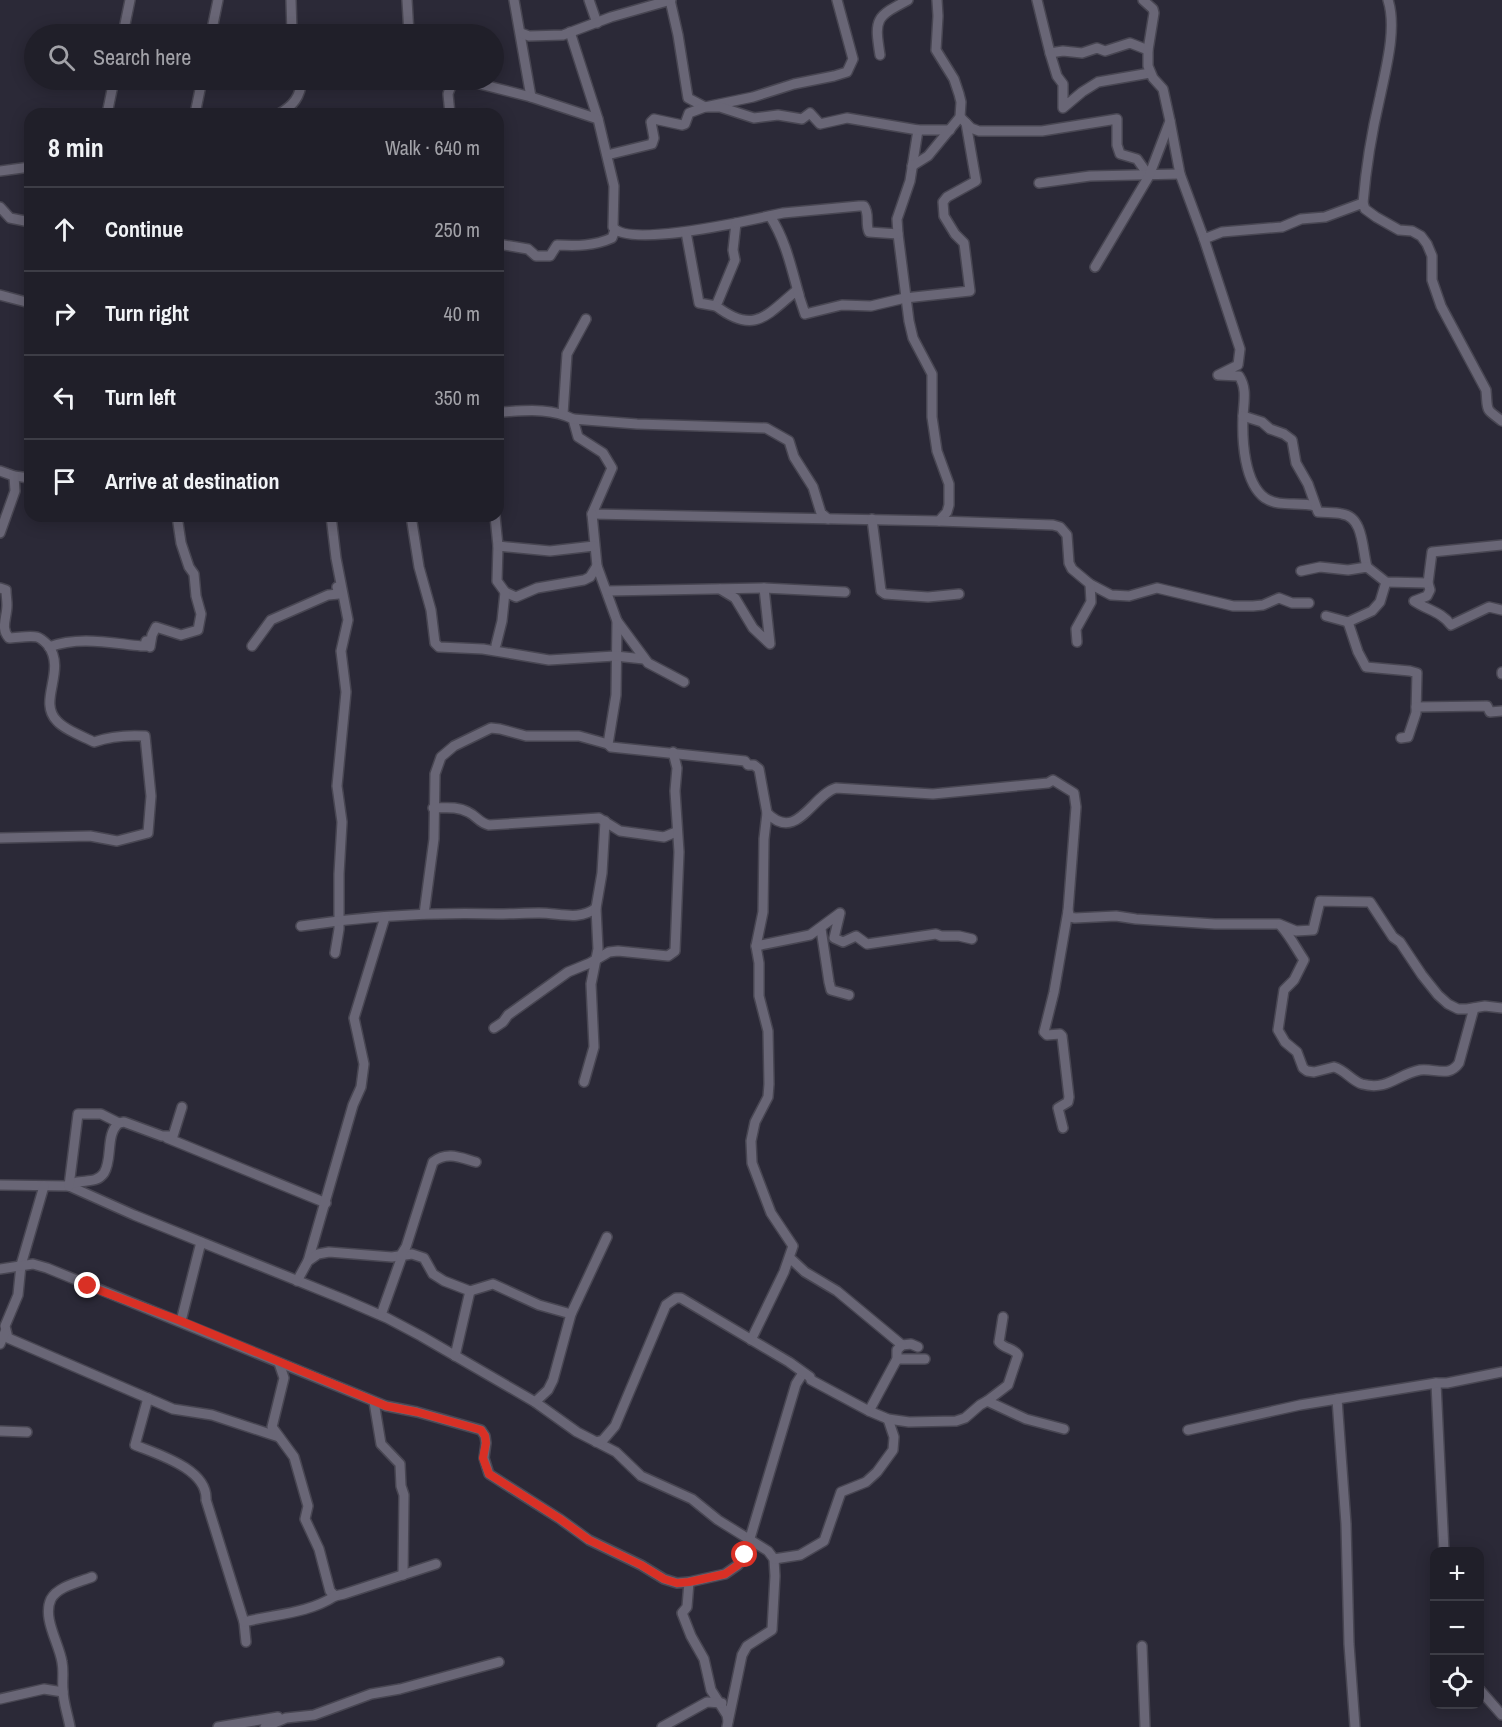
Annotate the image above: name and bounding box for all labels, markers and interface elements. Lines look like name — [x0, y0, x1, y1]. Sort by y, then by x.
search box — [24, 24, 504, 90]
icon: search — [45, 41, 78, 74]
text: Search here — [93, 42, 191, 72]
text: 8 min — [48, 130, 104, 165]
text: Walk · 640 m — [385, 134, 480, 161]
icon: ahead — [48, 213, 81, 246]
text: Continue — [105, 214, 183, 244]
text: 250 m — [434, 216, 480, 243]
icon: right — [48, 297, 81, 330]
text: Turn right — [105, 298, 189, 328]
text: 40 m — [444, 300, 480, 327]
icon: left — [48, 381, 81, 414]
text: Turn left — [105, 382, 176, 412]
text: 350 m — [434, 384, 480, 411]
icon: arrive — [48, 465, 81, 498]
text: Arrive at destination — [105, 466, 279, 496]
route end — [74, 1272, 100, 1298]
route start — [731, 1541, 757, 1567]
map controls — [1430, 1547, 1484, 1709]
button: + — [1430, 1547, 1484, 1601]
button: − — [1430, 1601, 1484, 1655]
button: locate — [1430, 1655, 1484, 1709]

